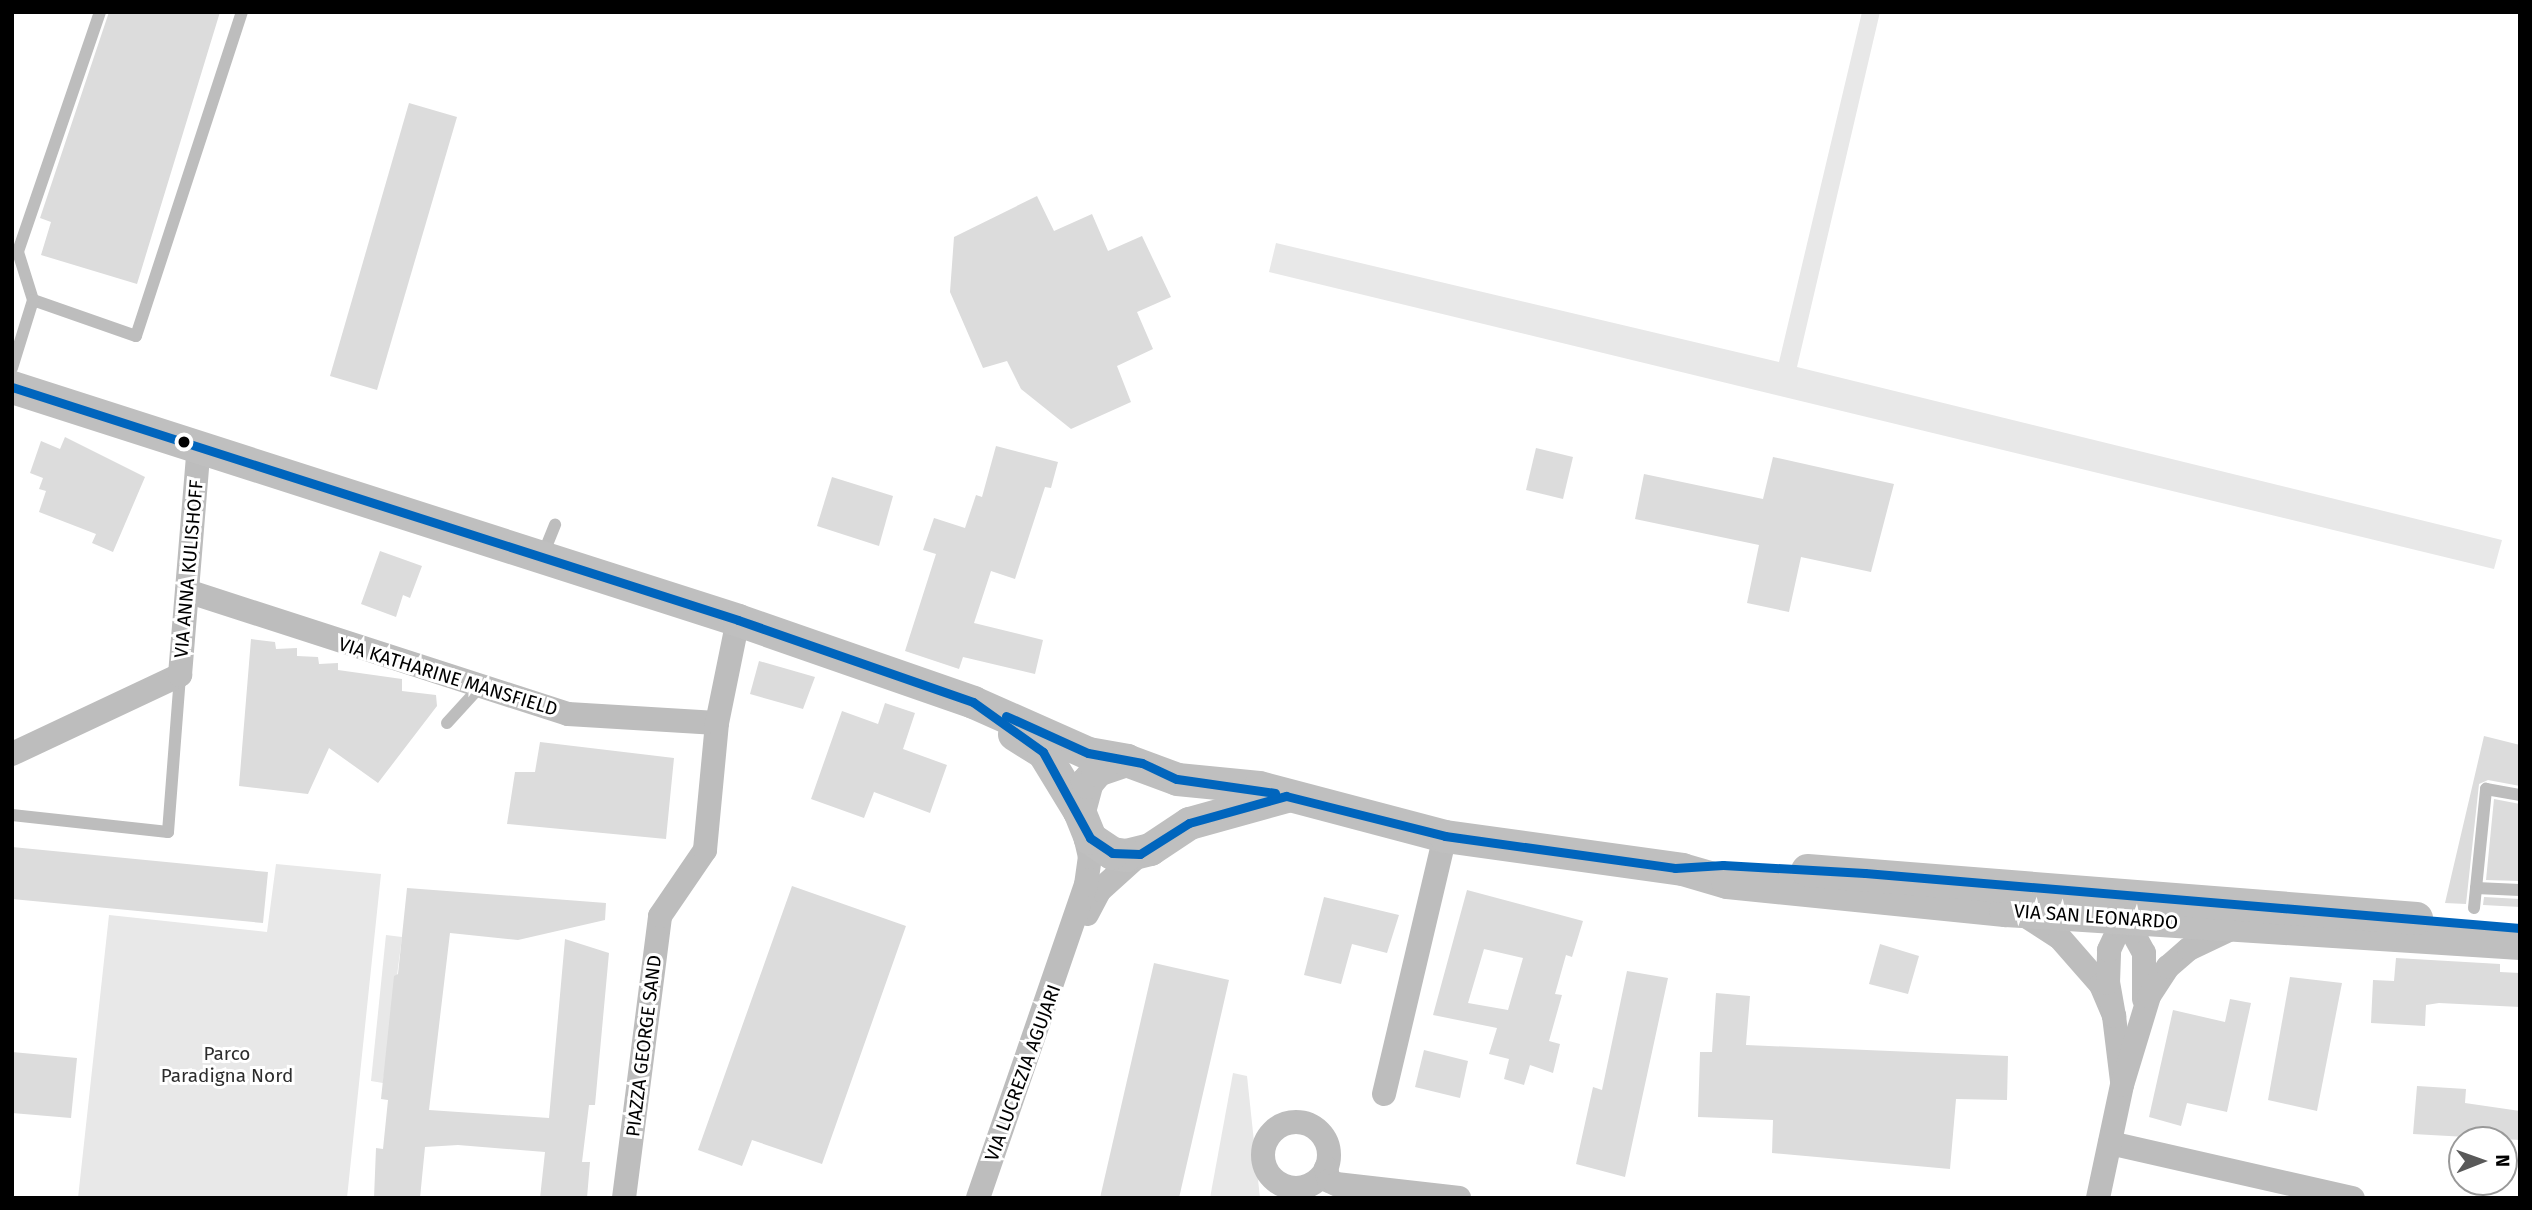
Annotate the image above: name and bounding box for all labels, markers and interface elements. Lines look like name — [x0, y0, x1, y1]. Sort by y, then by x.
unlabelled marker — [177, 435, 191, 449]
street label: VIA ANNA KULISHOFF — [170, 479, 208, 659]
street label: VIA KATHARINE MANSFIELD — [336, 633, 560, 721]
street label: VIA SAN LEONARDO — [2013, 900, 2179, 934]
street label: PIAZZA GEORGE SAND — [622, 954, 666, 1138]
street label: VIA LUCREZIA AGUJARI — [980, 982, 1066, 1164]
park label: Parco Paradigna Nord — [161, 1043, 293, 1087]
north arrow — [2448, 1126, 2518, 1196]
text: N — [2491, 1154, 2514, 1167]

